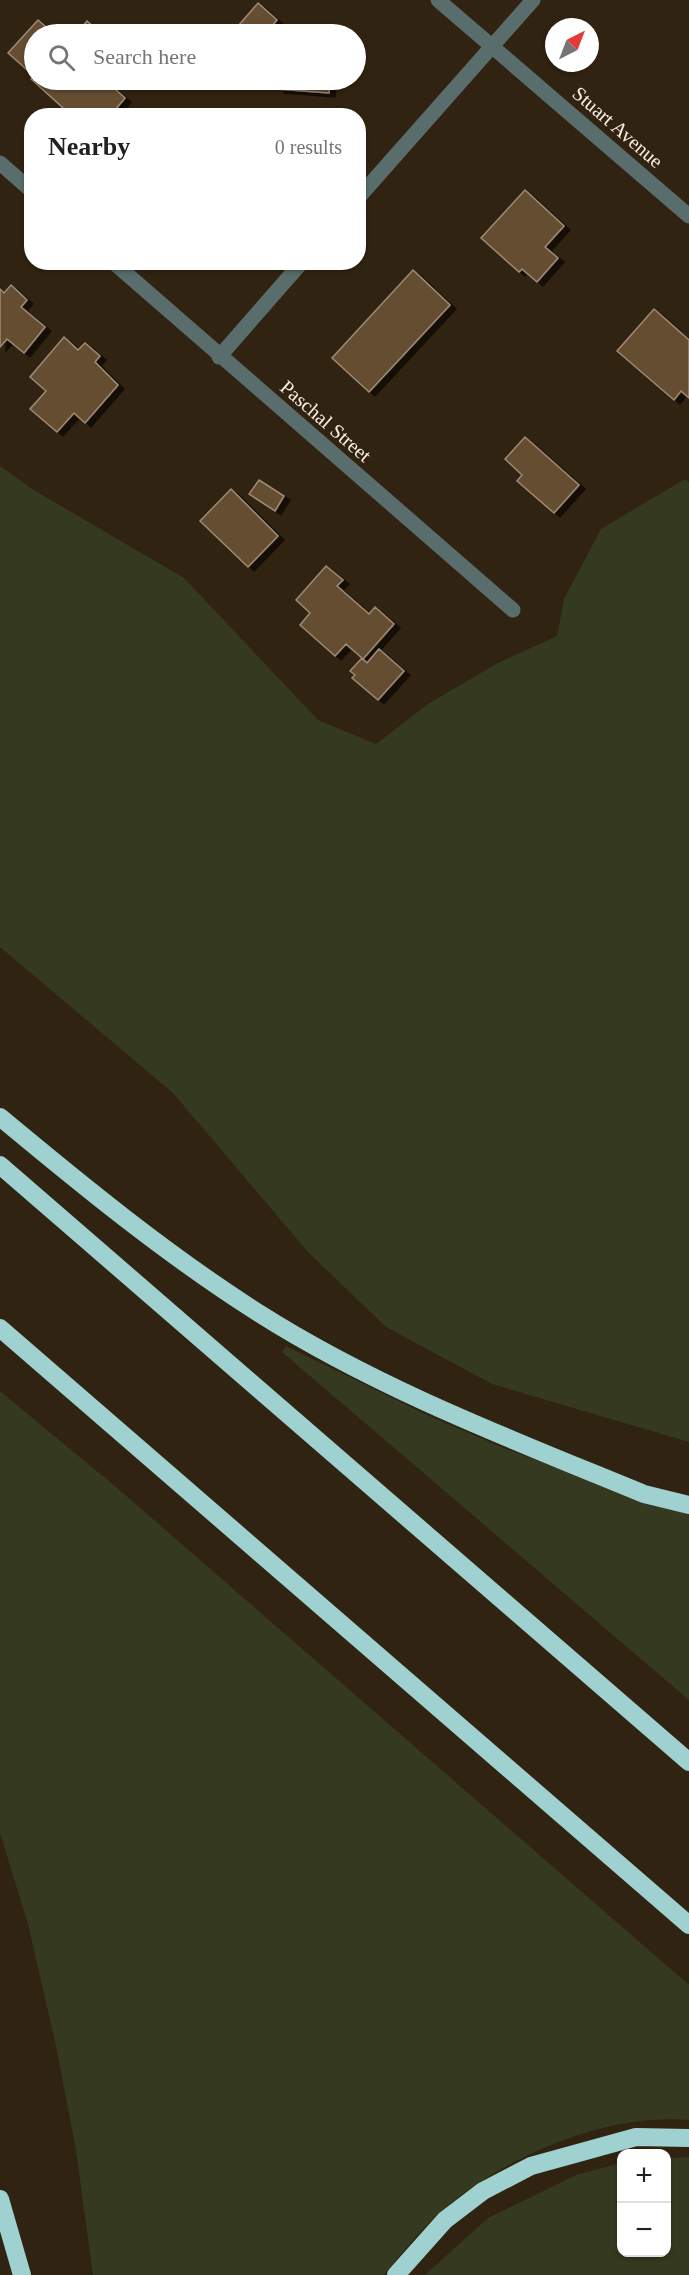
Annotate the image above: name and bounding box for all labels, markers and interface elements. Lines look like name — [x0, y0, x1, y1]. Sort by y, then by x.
north arrow — [545, 18, 599, 72]
search box — [24, 24, 366, 90]
icon: search — [45, 41, 78, 74]
text: Search here — [93, 44, 196, 69]
street label: Stuart Avenue — [568, 82, 668, 172]
text: Nearby — [48, 132, 130, 161]
text: 0 results — [275, 136, 342, 158]
street label: Paschal Street — [276, 376, 376, 467]
map controls — [617, 2149, 671, 2257]
button: + — [617, 2149, 671, 2203]
button: − — [617, 2203, 671, 2257]

